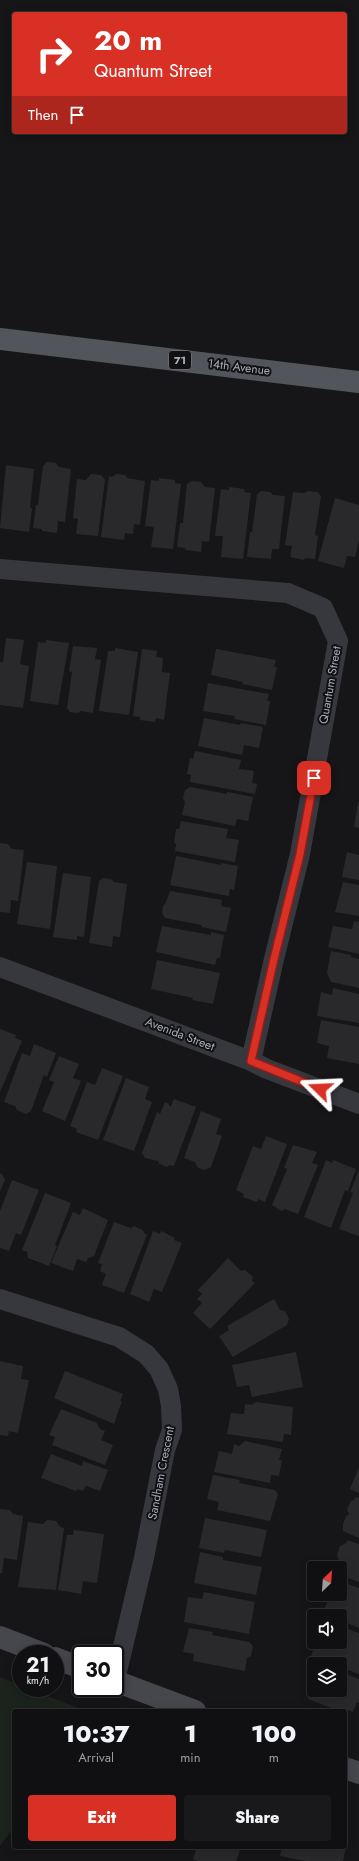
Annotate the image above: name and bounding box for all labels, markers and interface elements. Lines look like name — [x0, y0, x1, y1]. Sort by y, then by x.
text: 20 m — [94, 20, 162, 61]
icon: right — [28, 28, 80, 80]
text: Quantum Street — [94, 58, 212, 84]
text: Then — [28, 104, 58, 126]
icon: arrive — [66, 104, 88, 126]
road number: 71 — [169, 351, 191, 369]
street label: 14th Avenue — [207, 354, 271, 380]
street label: Quantum Street — [314, 645, 346, 725]
pin — [297, 761, 331, 795]
icon: arrive — [303, 767, 325, 789]
street label: Avenida Street — [143, 1013, 217, 1055]
position arrow — [299, 1068, 341, 1110]
street label: Sandham Crescent — [143, 1425, 179, 1521]
north arrow — [307, 1561, 347, 1601]
map controls — [307, 1561, 347, 1697]
button: sound — [307, 1609, 347, 1649]
speed limit sign: 30 — [72, 1645, 124, 1697]
text: 21 — [26, 1651, 50, 1680]
button: layers — [307, 1657, 347, 1697]
text: km/h — [27, 1673, 49, 1688]
text: 10:37 — [63, 1716, 130, 1751]
text: 1 — [184, 1716, 197, 1751]
text: 100 — [251, 1716, 296, 1751]
text: Arrival — [78, 1748, 114, 1767]
text: min — [180, 1748, 201, 1767]
text: m — [269, 1748, 279, 1767]
button: Exit — [28, 1795, 176, 1841]
button: Share — [184, 1795, 331, 1841]

